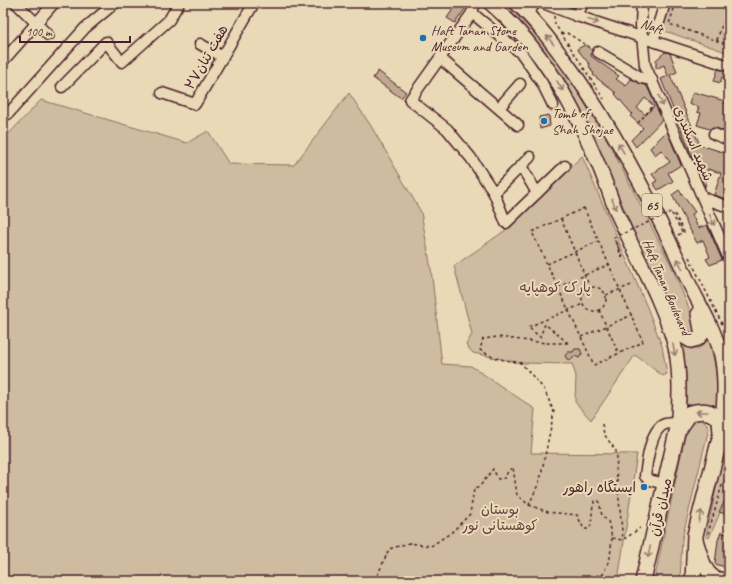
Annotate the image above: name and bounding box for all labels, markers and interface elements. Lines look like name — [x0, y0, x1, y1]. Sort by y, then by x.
street label: Naft — [638, 15, 667, 39]
scale bar — [20, 18, 130, 44]
one-way arrow — [587, 18, 599, 26]
street label: هفت تنان۲۷ — [181, 22, 232, 93]
place label: Haft Tanan Stone Museum and Garden — [431, 22, 528, 55]
text: 100 m — [26, 24, 53, 40]
marker: Haft Tanan Stone Museum and Garden — [418, 33, 428, 43]
one-way arrow — [546, 34, 555, 45]
one-way arrow — [556, 80, 564, 91]
one-way arrow — [657, 94, 665, 106]
street label: شهید اسکندری — [670, 103, 717, 184]
place label: Tomb of Shah Shojae — [552, 105, 614, 138]
marker: Tomb of Shah Shojae — [539, 116, 549, 126]
one-way arrow — [617, 142, 625, 154]
road number: 65 — [642, 194, 662, 216]
one-way arrow — [610, 198, 618, 210]
one-way arrow — [709, 214, 716, 226]
street label: Haft Tanan Boulevard — [639, 236, 695, 340]
one-way arrow — [676, 259, 683, 271]
park label: پارک کوهپایه — [519, 279, 591, 297]
one-way arrow — [671, 343, 679, 356]
one-way arrow — [696, 408, 709, 416]
street label: میدان قرآن — [646, 476, 675, 538]
place label: ایستگاه راهور — [562, 479, 636, 496]
marker: ایستگاه راهور — [639, 482, 649, 492]
park label: بوستان کوهستانی نور — [461, 501, 538, 534]
one-way arrow — [697, 510, 704, 523]
one-way arrow — [645, 545, 653, 558]

